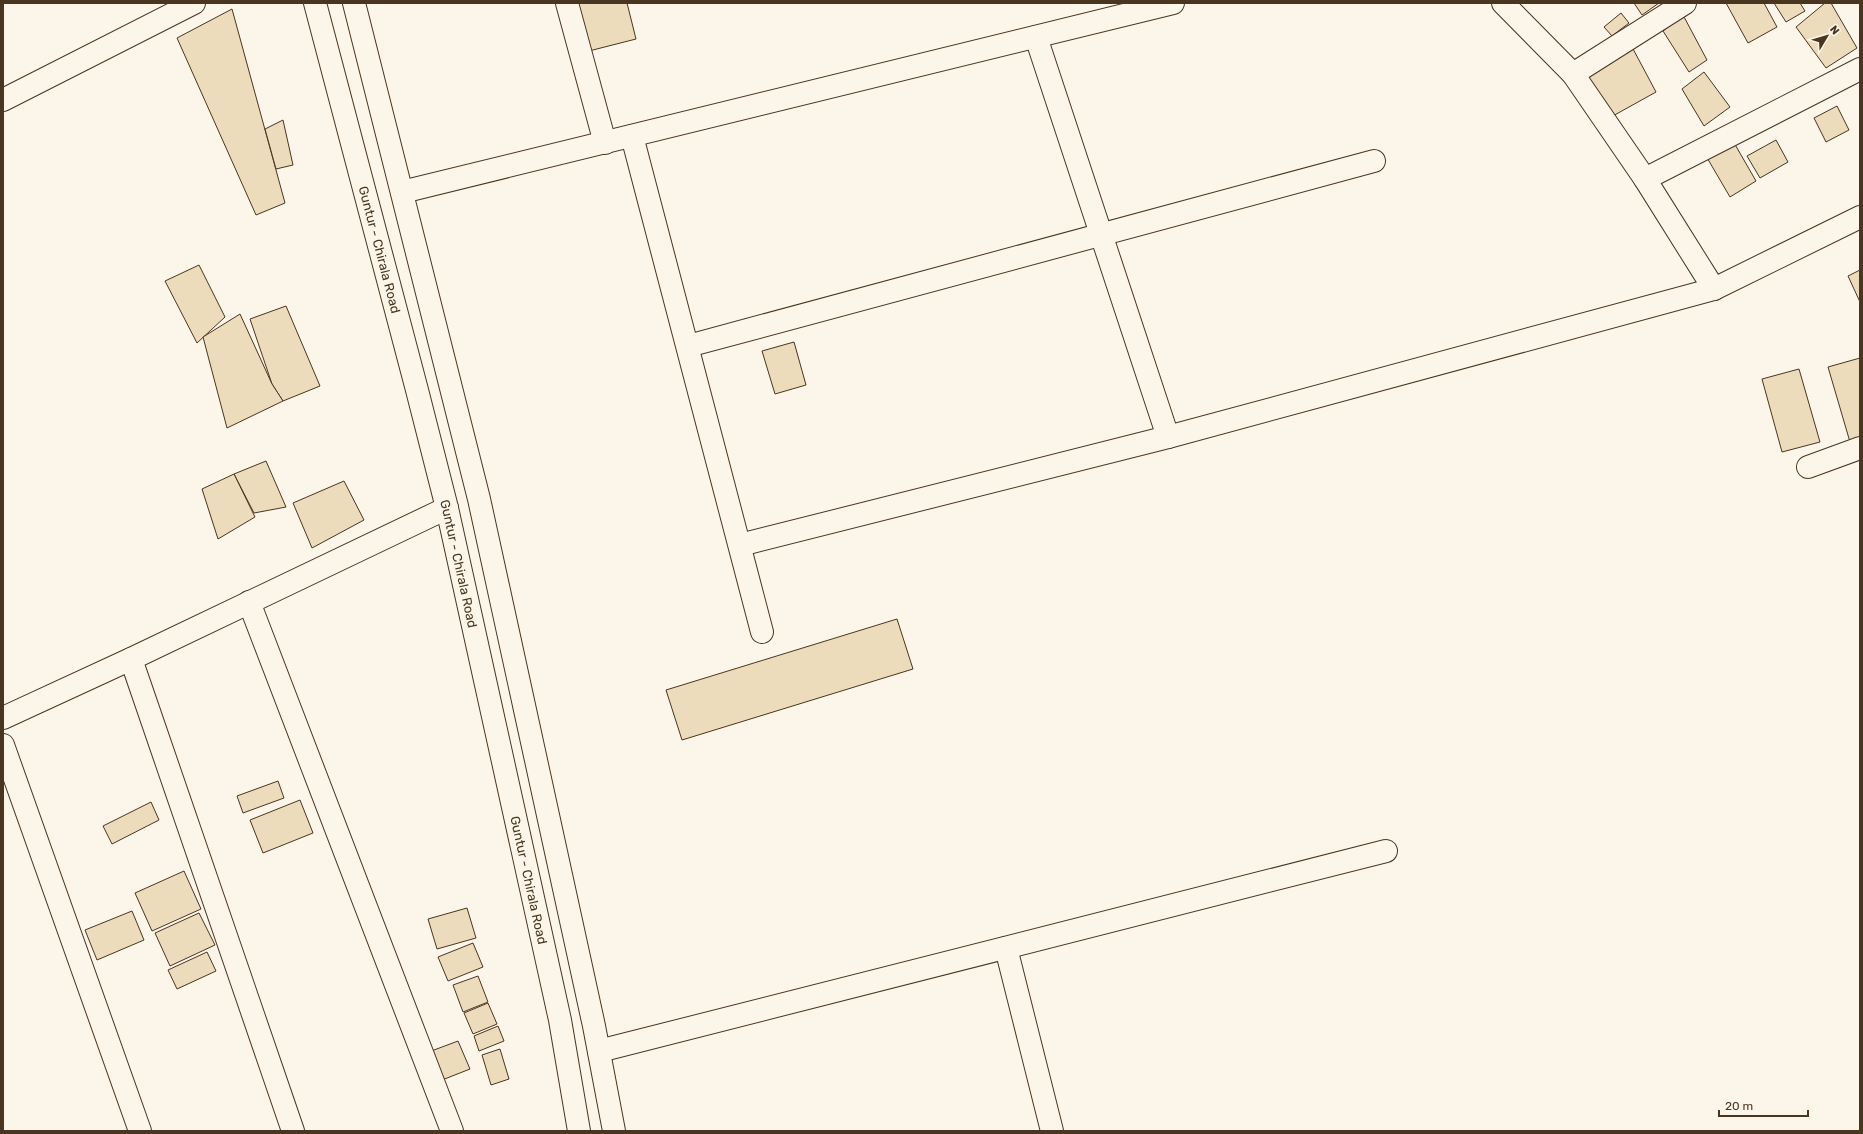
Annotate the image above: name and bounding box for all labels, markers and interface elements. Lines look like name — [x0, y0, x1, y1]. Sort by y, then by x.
north arrow — [1807, 16, 1847, 56]
text: N — [1827, 23, 1842, 37]
street label: Guntur - Chirala Road — [356, 185, 403, 315]
street label: Guntur - Chirala Road — [437, 498, 480, 629]
street label: Guntur - Chirala Road — [507, 815, 550, 946]
scale bar — [1719, 1092, 1808, 1118]
text: 20 m — [1725, 1099, 1753, 1113]

